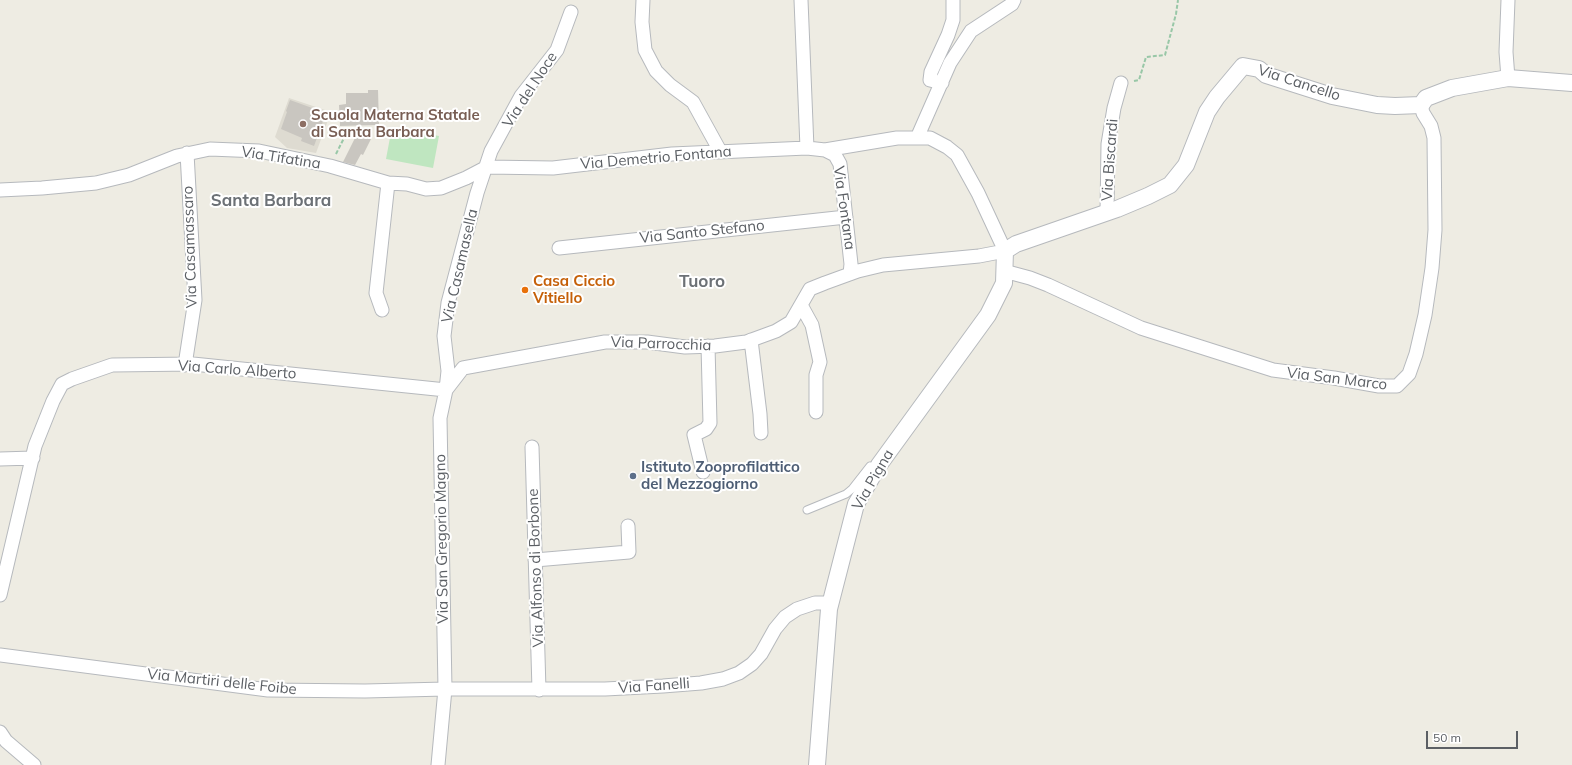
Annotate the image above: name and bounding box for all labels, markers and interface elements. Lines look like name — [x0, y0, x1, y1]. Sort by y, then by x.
street label: Via del Noce — [499, 49, 561, 131]
street label: Via Cancello — [1255, 61, 1343, 105]
place label: Scuola Materna Statale di Santa Barbara — [311, 106, 480, 141]
street label: Via Biscardi — [1098, 118, 1122, 202]
marker: Scuola Materna Statale di Santa Barbara — [298, 119, 308, 129]
street label: Via Demetrio Fontana — [580, 142, 732, 174]
street label: Via Tifatina — [240, 143, 322, 173]
street label: Via Fontana — [829, 165, 859, 251]
street label: Via Casamassaro — [179, 186, 201, 308]
district label: Santa Barbara — [211, 191, 331, 211]
street label: Via Casamasella — [438, 207, 482, 325]
street label: Via Santo Stefano — [639, 216, 765, 248]
place label: Casa Ciccio Vitiello — [533, 272, 615, 307]
district label: Tuoro — [679, 272, 725, 292]
marker: Casa Ciccio Vitiello — [520, 285, 530, 295]
street label: Via Parrocchia — [610, 333, 712, 355]
street label: Via Carlo Alberto — [177, 357, 297, 383]
street label: Via San Marco — [1286, 364, 1388, 394]
street label: Via Pigna — [848, 446, 898, 514]
street label: Via San Gregorio Magno — [432, 454, 452, 624]
place label: Istituto Zooprofilattico del Mezzogiorno — [641, 458, 800, 493]
marker: Istituto Zooprofilattico del Mezzogiorno — [628, 471, 638, 481]
street label: Via Alfonso di Borbone — [524, 488, 548, 648]
street label: Via Martiri delle Foibe — [146, 665, 298, 699]
street label: Via Fanelli — [618, 675, 690, 697]
scale bar — [1428, 723, 1520, 749]
text: 50 m — [1433, 730, 1461, 745]

